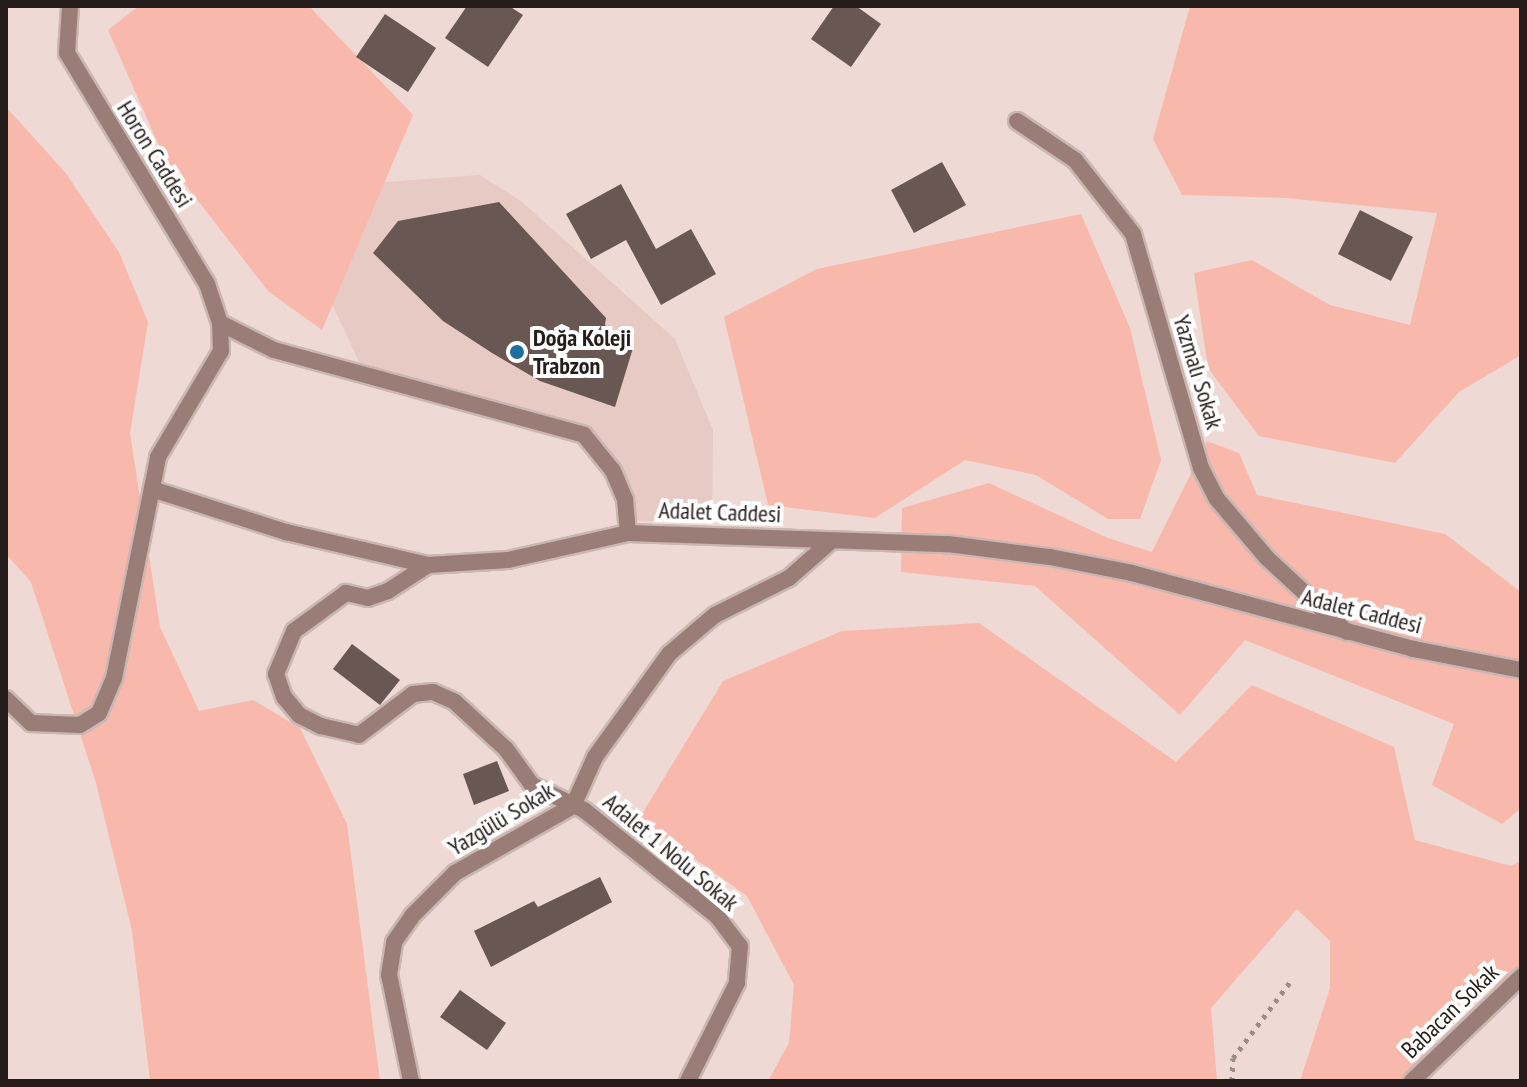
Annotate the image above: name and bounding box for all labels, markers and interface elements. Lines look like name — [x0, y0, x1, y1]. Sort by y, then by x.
street label: Horon Caddesi — [111, 95, 199, 213]
street label: Yazmalı Sokak — [1167, 311, 1229, 433]
place label: Doğa Koleji Trabzon — [533, 324, 631, 380]
marker: Doğa Koleji Trabzon — [508, 343, 526, 361]
street label: Adalet Caddesi — [658, 495, 782, 529]
street label: Adalet Caddesi — [1299, 582, 1425, 640]
street label: Yazgülü Sokak — [443, 776, 559, 862]
street label: Adalet 1 Nolu Sokak — [598, 787, 744, 917]
street label: Babacan Sokak — [1396, 958, 1504, 1064]

